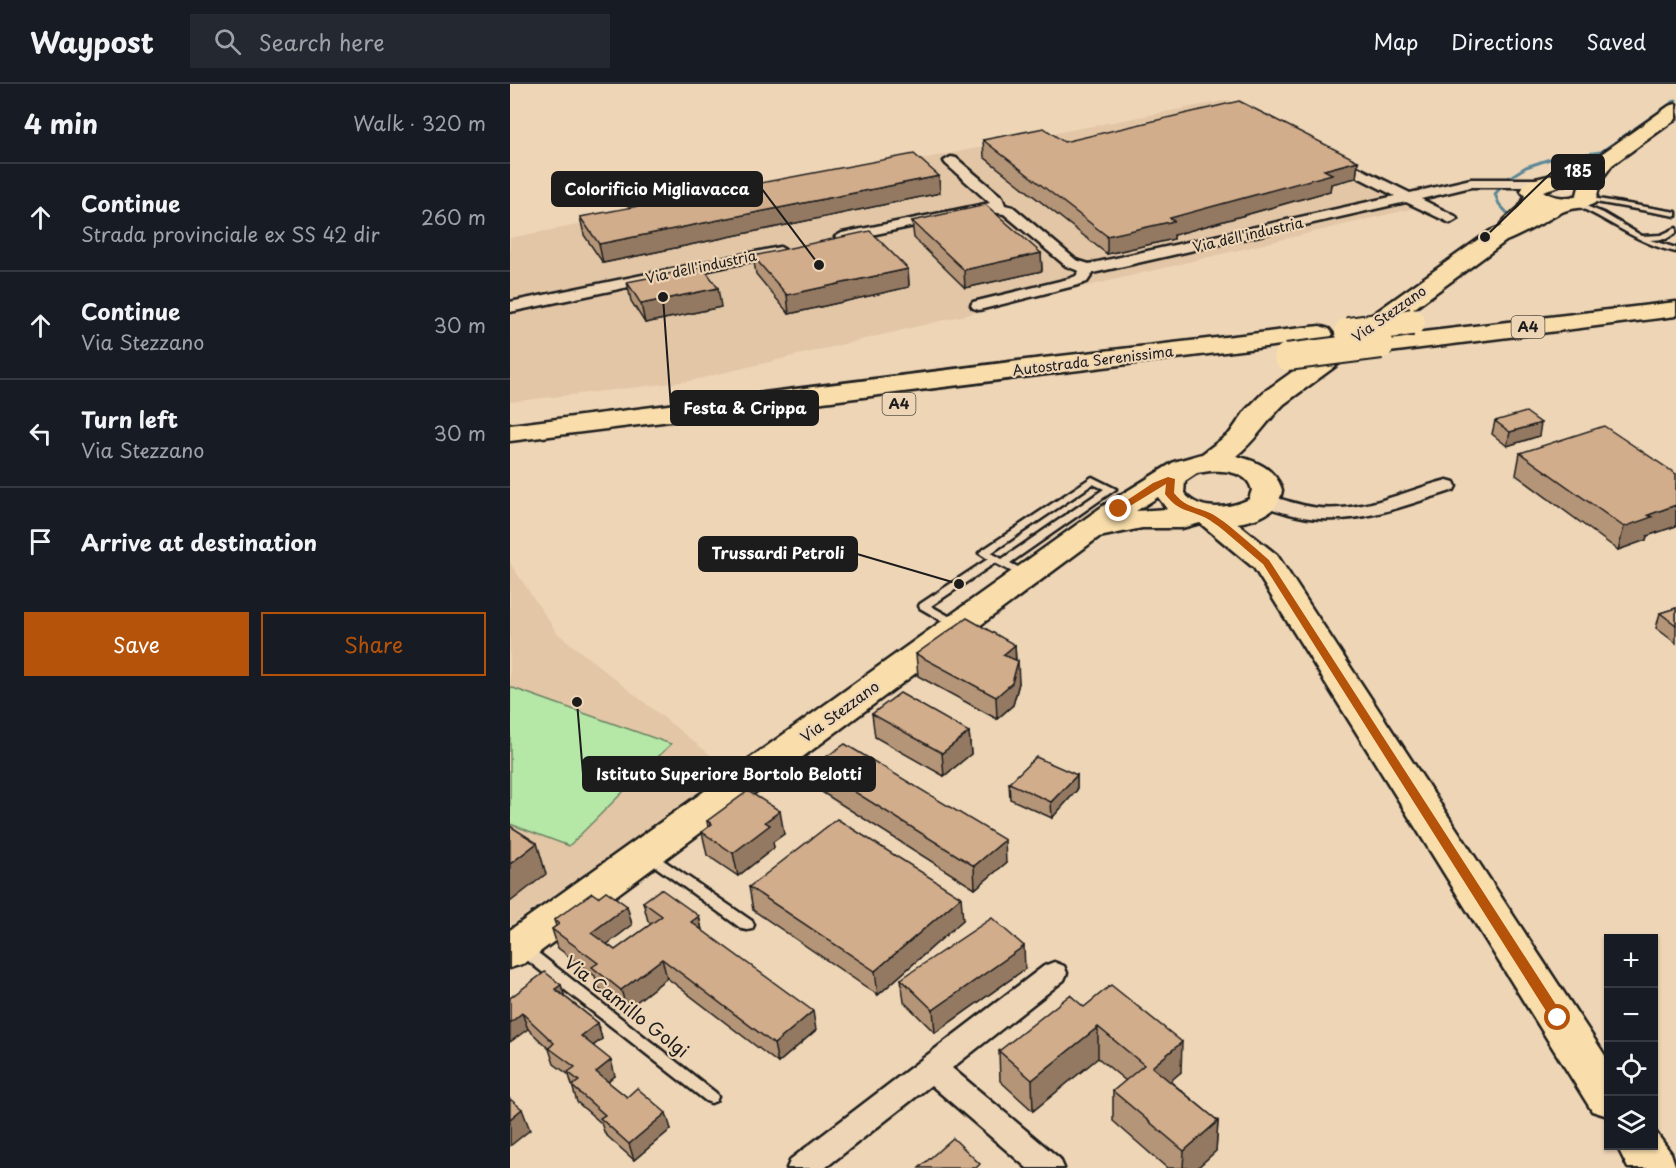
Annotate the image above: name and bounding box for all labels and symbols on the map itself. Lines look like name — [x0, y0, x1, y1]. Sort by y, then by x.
callout: 185 — [1552, 155, 1604, 189]
text: 185 — [1564, 158, 1592, 182]
callout: Colorificio Migliavacca — [552, 172, 762, 206]
text: Colorificio Migliavacca — [565, 176, 750, 200]
street label: Via dell'industria — [1190, 212, 1305, 257]
street label: Via dell'industria — [643, 244, 759, 289]
street label: Via Stezzano — [1347, 280, 1430, 347]
road number: A4 — [1512, 316, 1544, 338]
street label: Autostrada Serenissima — [1011, 340, 1175, 381]
callout: Festa & Crippa — [671, 391, 818, 425]
road number: A4 — [882, 393, 916, 415]
text: Festa & Crippa — [683, 395, 807, 419]
route end — [1105, 495, 1131, 521]
callout: Trussardi Petroli — [699, 537, 857, 571]
text: Trussardi Petroli — [711, 540, 845, 564]
street label: Via Stezzano — [795, 674, 883, 747]
callout: Istituto Superiore Bortolo Belotti — [583, 757, 875, 791]
text: Istituto Superiore Bortolo Belotti — [596, 761, 862, 785]
street label: Via Camillo Golgi — [559, 948, 695, 1063]
route start — [1544, 1004, 1570, 1030]

